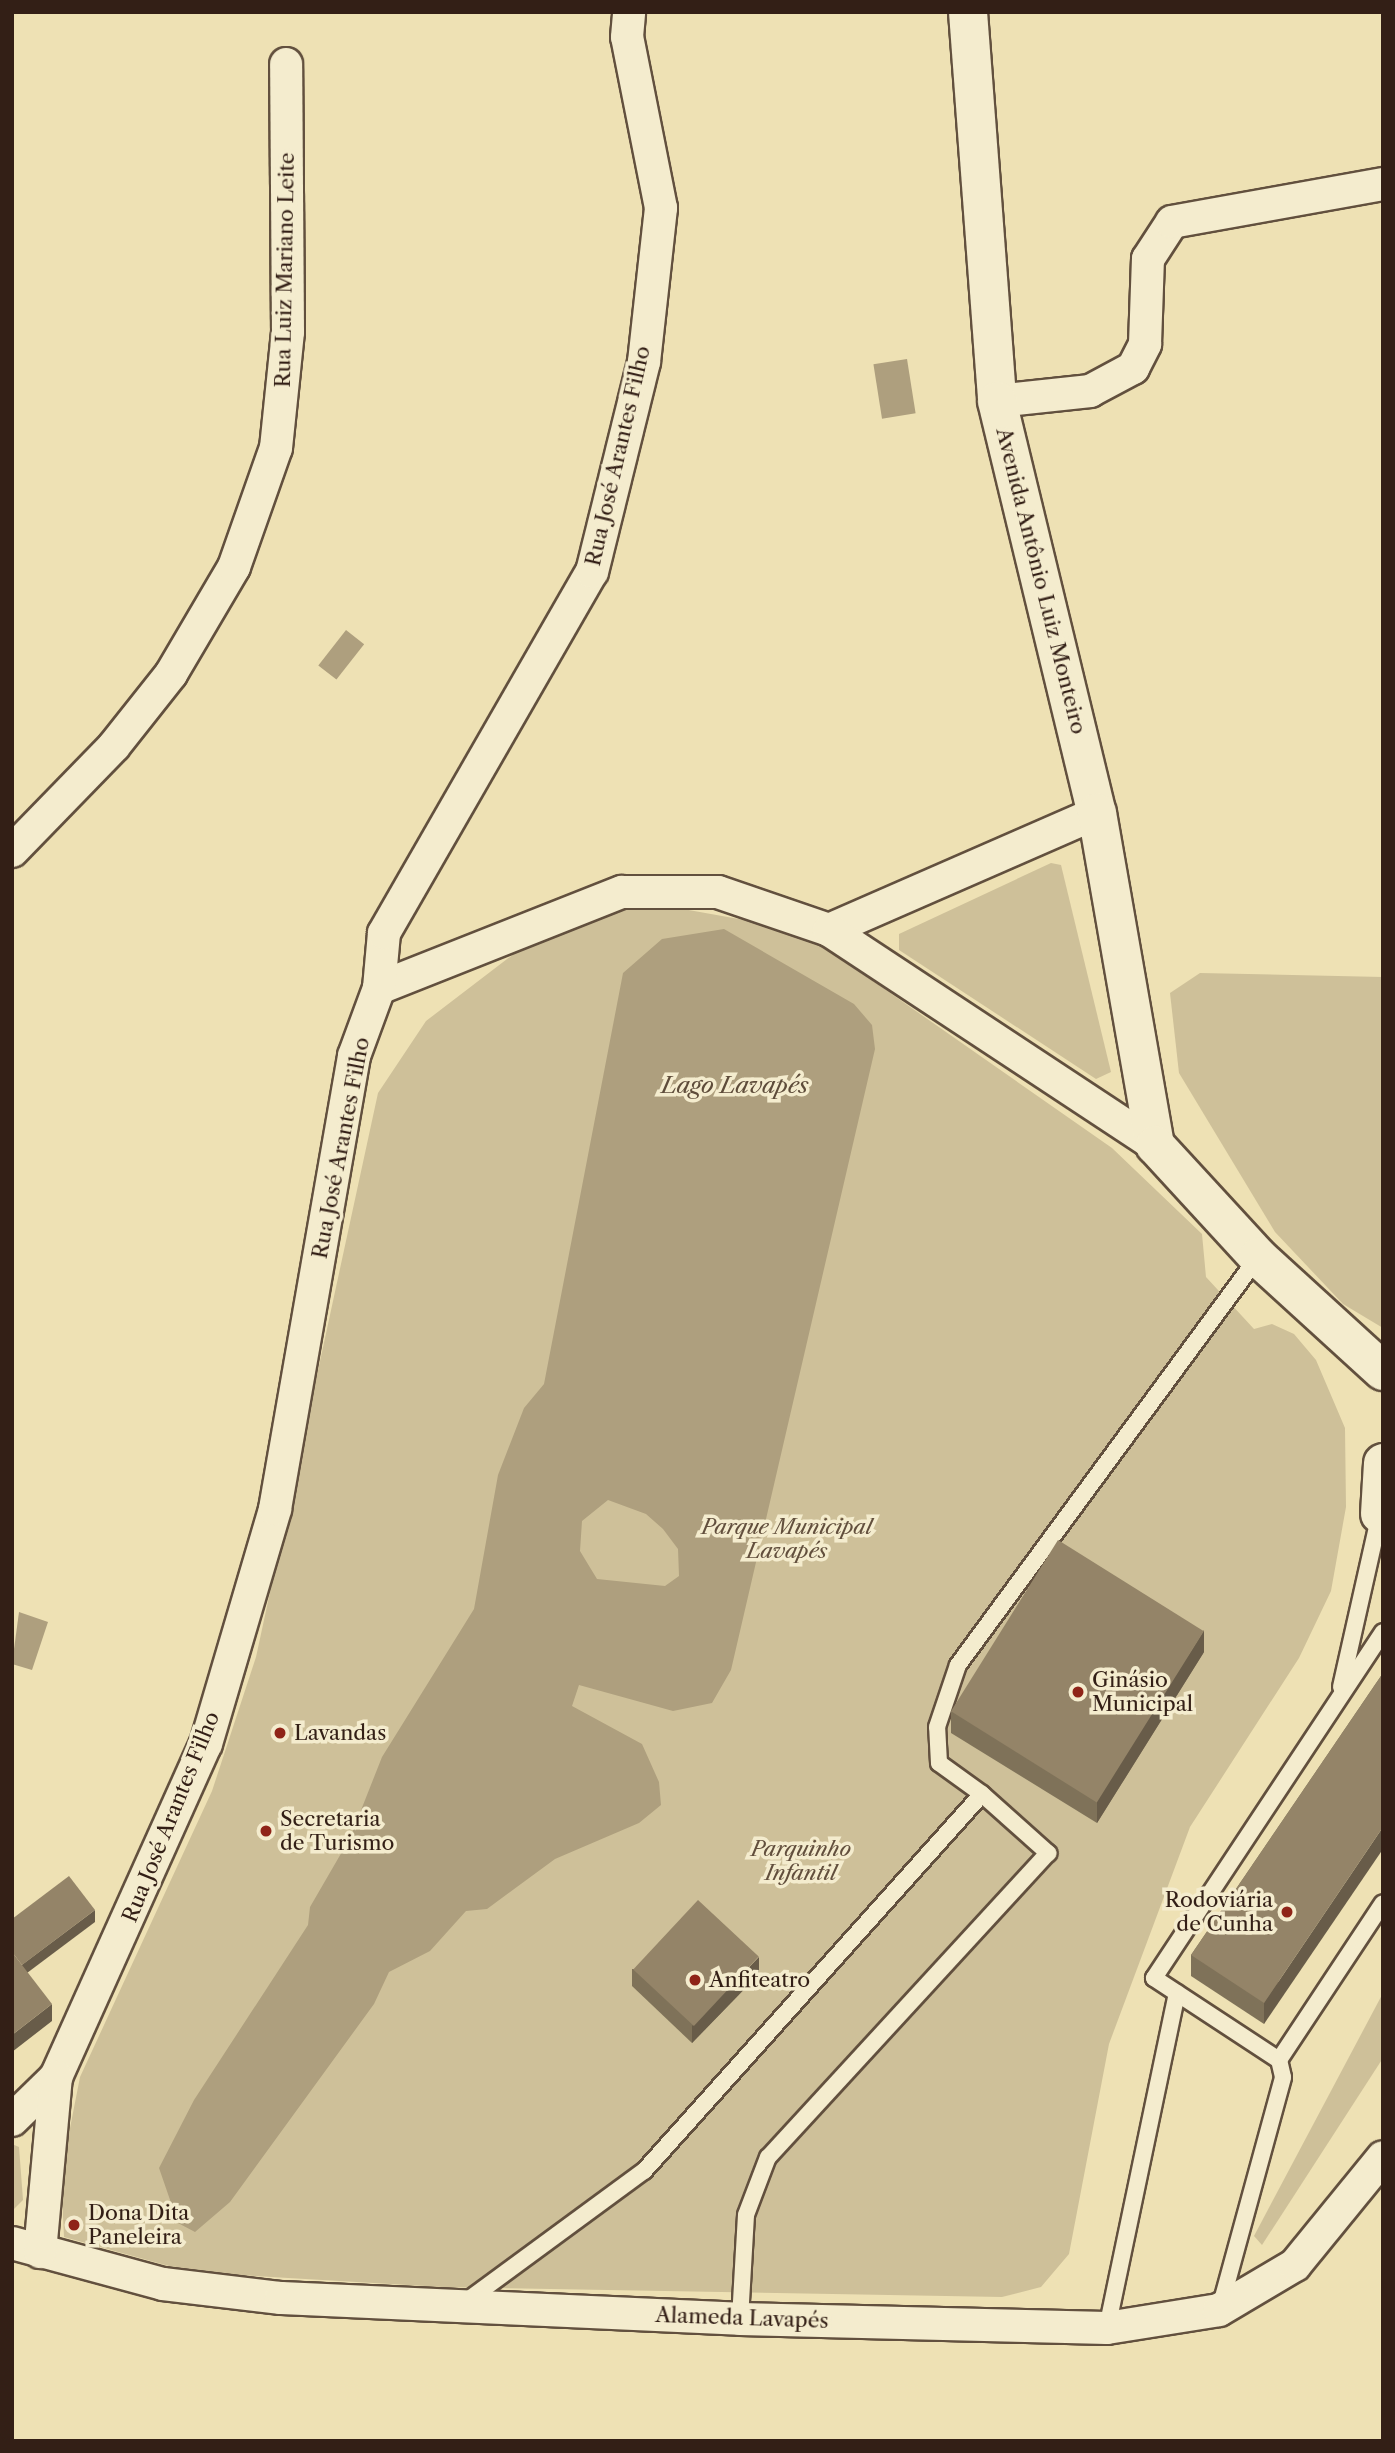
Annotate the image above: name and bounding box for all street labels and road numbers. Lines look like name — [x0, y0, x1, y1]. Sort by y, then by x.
street label: Rua Luiz Mariano Leite — [270, 152, 300, 388]
street label: Rua José Arantes Filho — [580, 343, 656, 569]
street label: Avenida Antônio Luiz Monteiro — [991, 425, 1091, 737]
street label: Rua José Arantes Filho — [307, 1035, 375, 1261]
street label: Rua José Arantes Filho — [117, 1707, 225, 1927]
street label: Alameda Lavapés — [655, 2302, 829, 2334]

